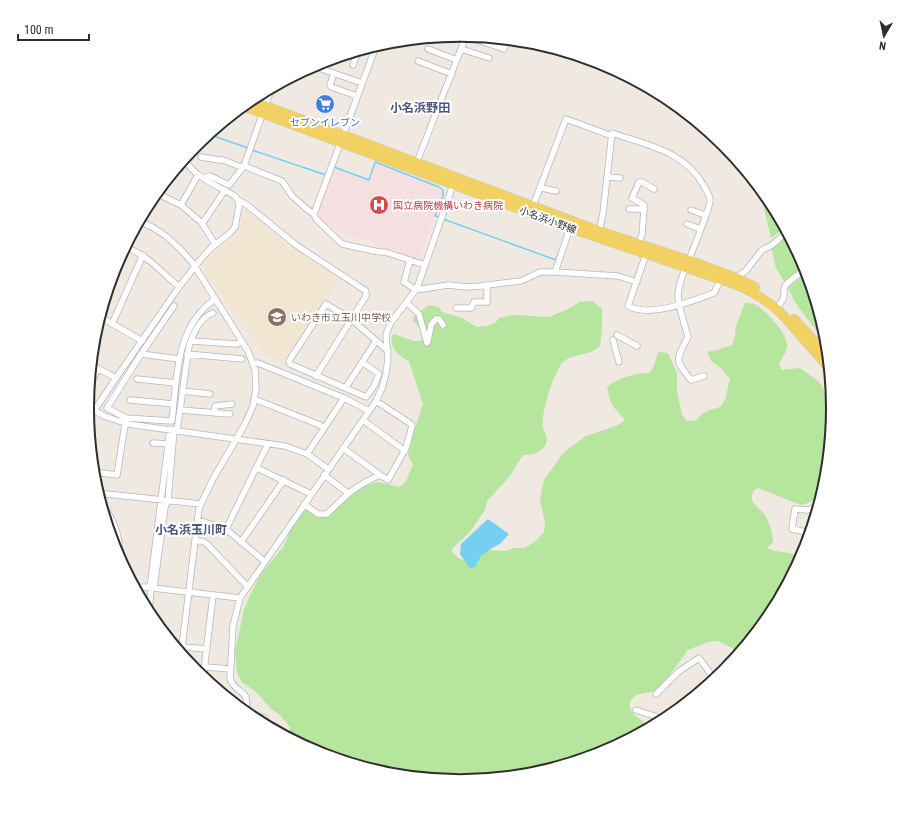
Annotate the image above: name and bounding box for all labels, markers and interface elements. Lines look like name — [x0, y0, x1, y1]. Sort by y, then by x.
scale bar — [18, 16, 89, 42]
north arrow — [864, 16, 904, 56]
text: 100 m — [24, 23, 54, 37]
text: N — [878, 38, 887, 52]
supermarket icon: セブンイレブン — [314, 93, 336, 115]
district label: 小名浜野田 — [390, 101, 450, 115]
place label: セブンイレブン — [290, 117, 360, 128]
hospital icon: 国立病院機構いわき病院 — [368, 194, 390, 216]
place label: 国立病院機構いわき病院 — [393, 200, 503, 211]
street label: 小名浜小野線 — [518, 205, 578, 235]
school or university icon: いわき市立玉川中学校 — [266, 306, 288, 328]
place label: いわき市立玉川中学校 — [291, 312, 391, 323]
district label: 小名浜玉川町 — [155, 523, 227, 537]

